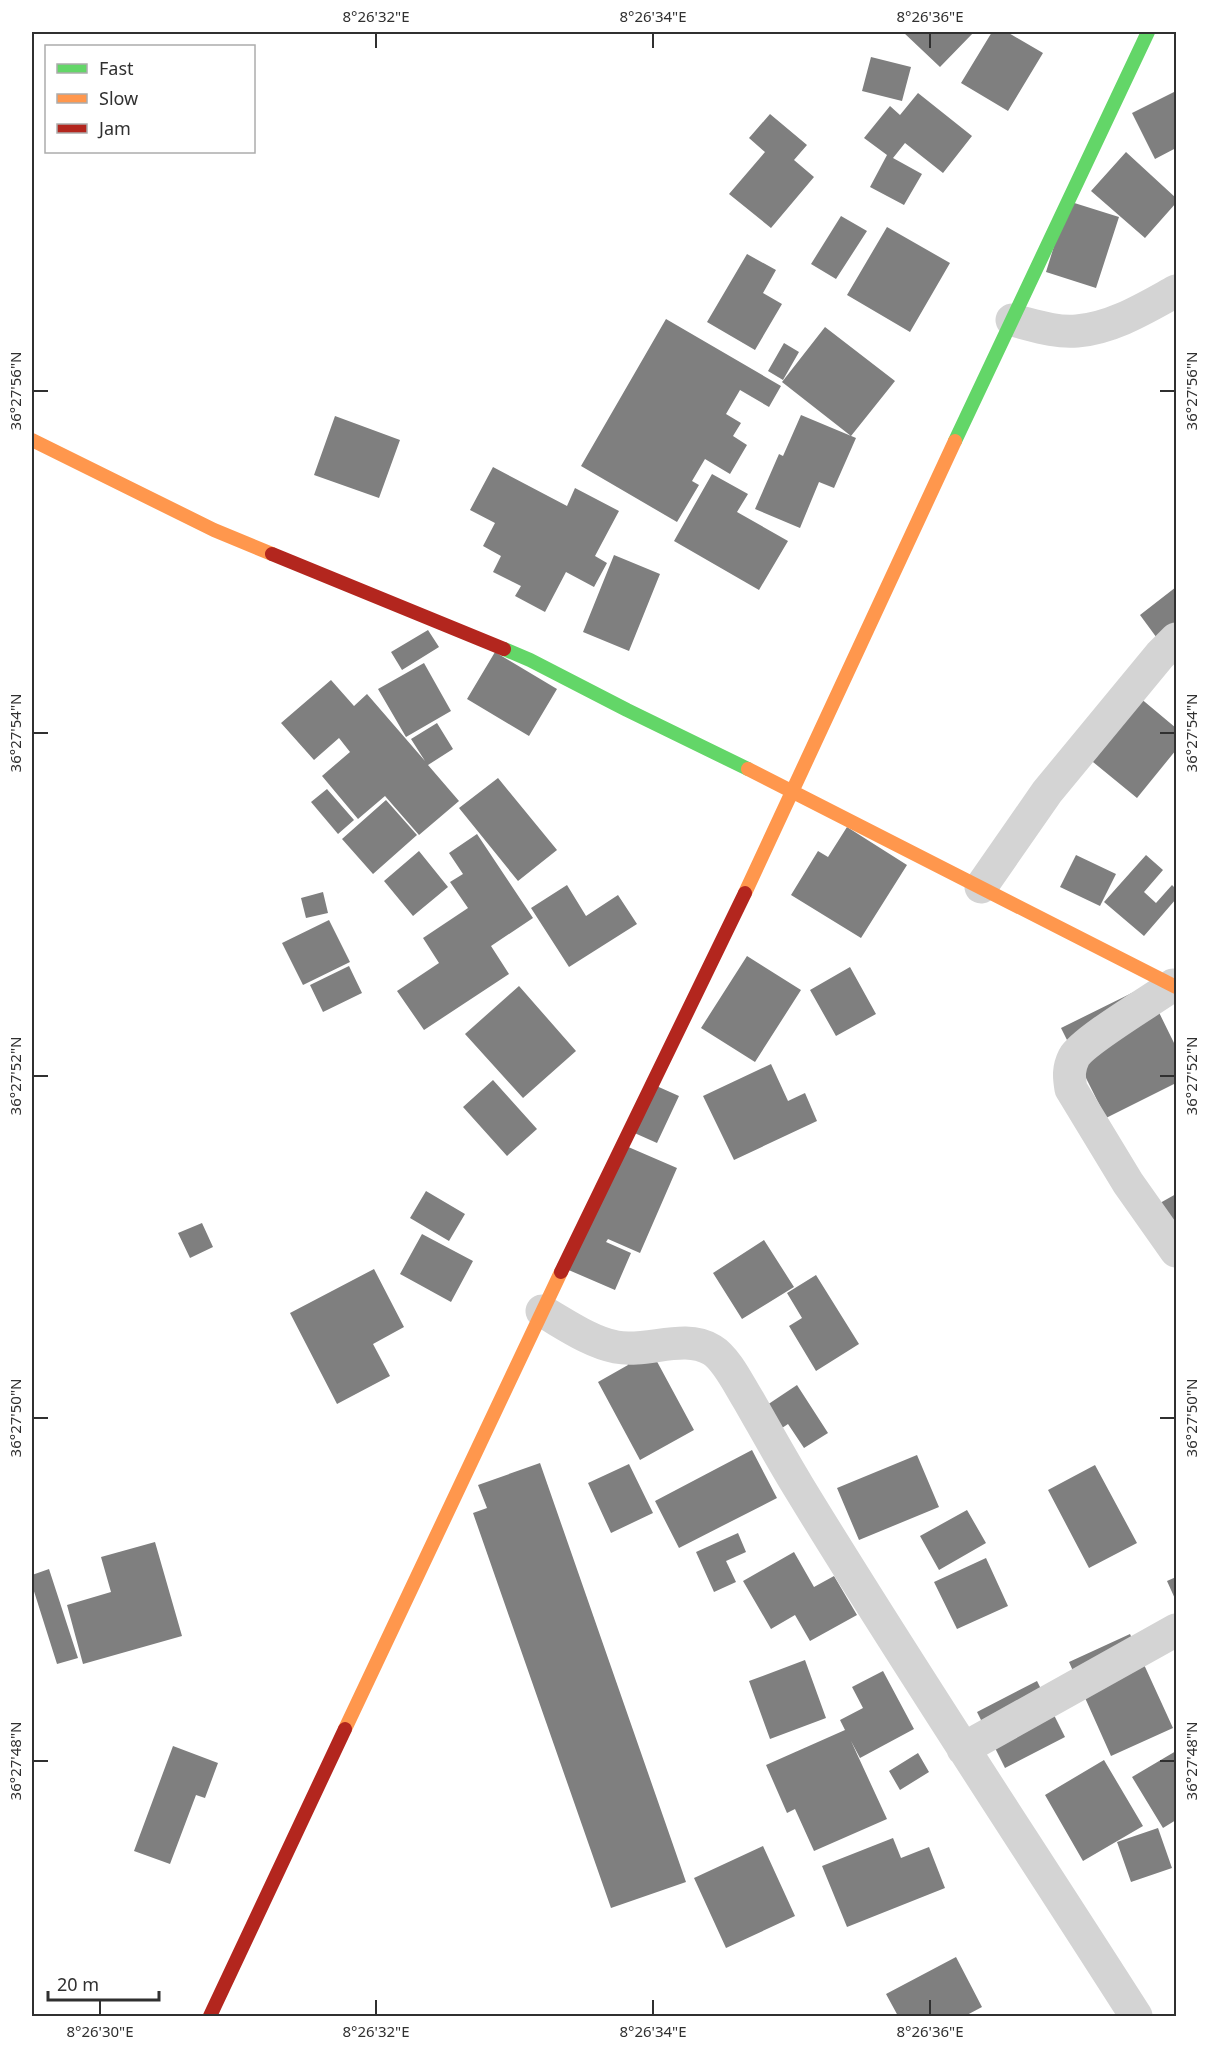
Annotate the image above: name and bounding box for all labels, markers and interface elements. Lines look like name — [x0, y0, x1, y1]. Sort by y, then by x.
text: 8°26'32"E — [342, 6, 410, 26]
text: 8°26'34"E — [619, 6, 687, 26]
text: 8°26'36"E — [896, 6, 964, 26]
legend — [45, 45, 255, 153]
text: Fast — [99, 56, 134, 80]
text: Slow — [99, 86, 138, 110]
text: Jam — [97, 116, 131, 140]
text: 36°27'56"N — [5, 352, 25, 430]
text: 36°27'56"N — [1181, 352, 1201, 430]
text: 36°27'54"N — [5, 694, 25, 772]
text: 36°27'54"N — [1181, 694, 1201, 772]
text: 36°27'52"N — [5, 1037, 25, 1115]
text: 36°27'52"N — [1181, 1037, 1201, 1115]
text: 36°27'50"N — [5, 1379, 25, 1457]
text: 36°27'50"N — [1181, 1379, 1201, 1457]
text: 36°27'48"N — [5, 1722, 25, 1800]
text: 36°27'48"N — [1181, 1722, 1201, 1800]
scale bar — [48, 1964, 159, 2002]
text: 20 m — [57, 1972, 99, 1996]
text: 8°26'30"E — [66, 2021, 134, 2041]
text: 8°26'32"E — [342, 2021, 410, 2041]
text: 8°26'34"E — [619, 2021, 687, 2041]
text: 8°26'36"E — [896, 2021, 964, 2041]

